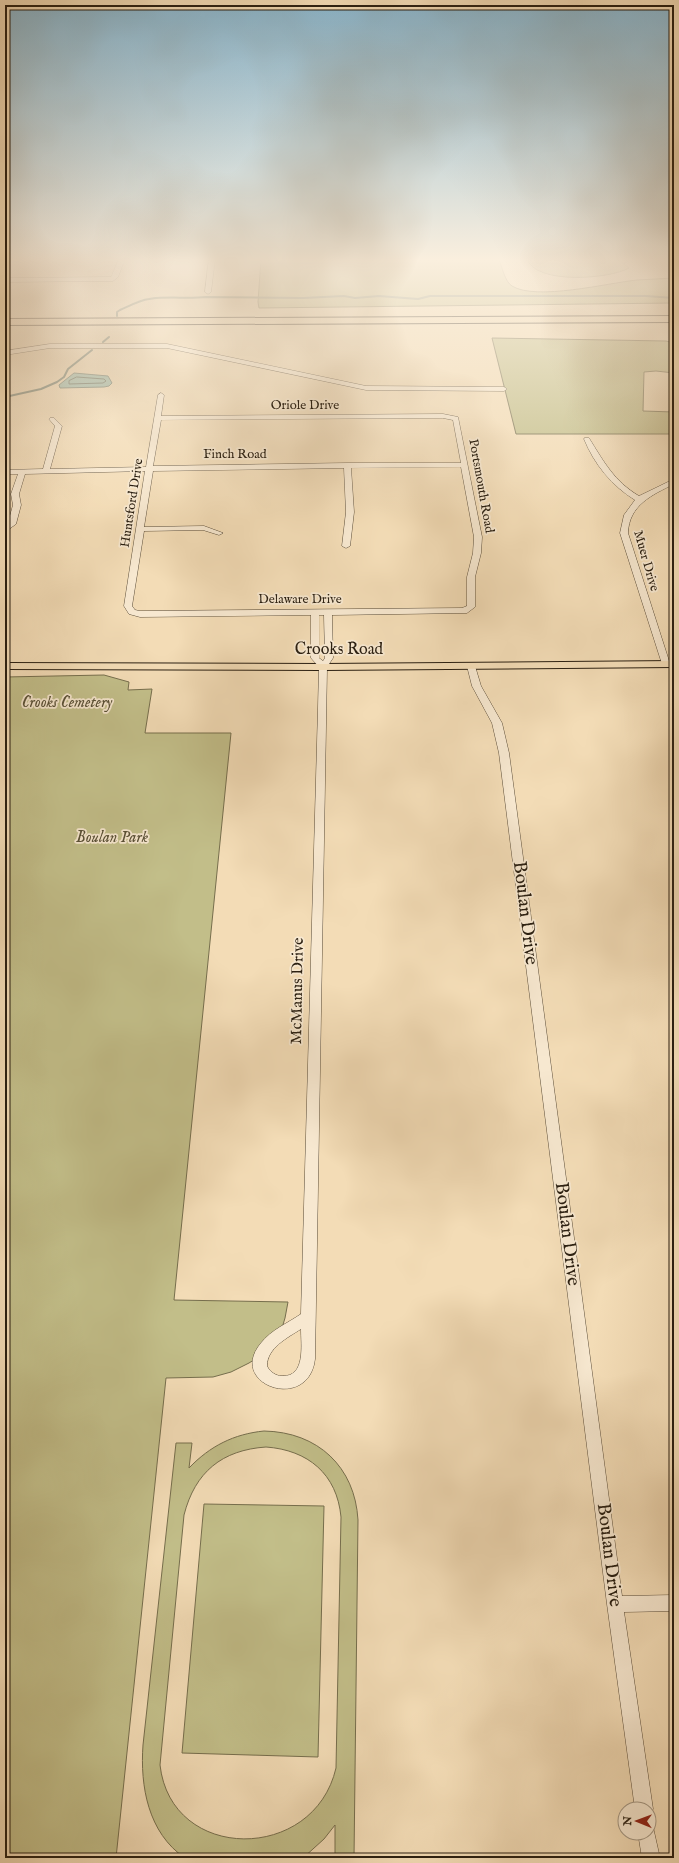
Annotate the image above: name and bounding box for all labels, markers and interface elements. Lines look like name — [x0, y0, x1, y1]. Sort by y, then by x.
street label: Oriole Drive — [271, 397, 339, 414]
street label: Portsmouth Road — [464, 438, 498, 534]
street label: Finch Road — [203, 446, 267, 463]
street label: Huntsford Drive — [117, 457, 147, 549]
street label: Muer Drive — [629, 529, 663, 593]
street label: Delaware Drive — [258, 591, 342, 608]
street label: Crooks Road — [295, 640, 384, 660]
park label: Crooks Cemetery — [22, 693, 113, 713]
park label: Boulan Park — [76, 828, 149, 848]
street label: Boulan Drive — [507, 860, 543, 967]
street label: McManus Drive — [287, 937, 309, 1045]
street label: Boulan Drive — [549, 1181, 585, 1288]
street label: Boulan Drive — [591, 1502, 627, 1609]
north arrow — [617, 1801, 657, 1841]
text: N — [621, 1815, 635, 1827]

